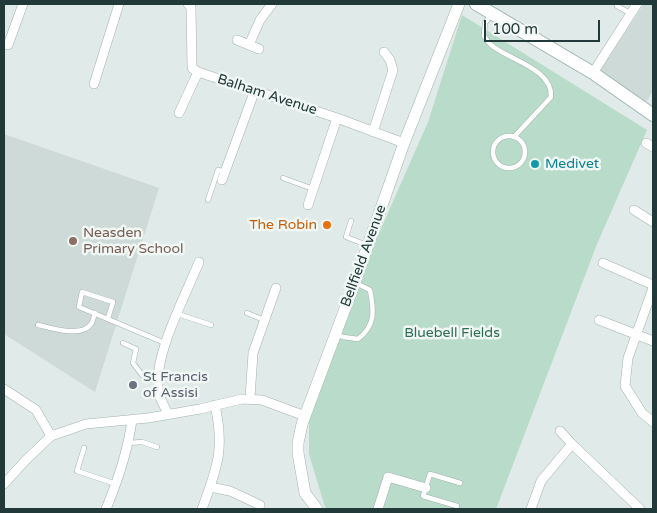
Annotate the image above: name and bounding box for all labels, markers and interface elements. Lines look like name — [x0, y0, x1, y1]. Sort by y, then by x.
scale bar — [487, 10, 603, 42]
text: 100 m — [492, 20, 538, 38]
street label: Balham Avenue — [215, 71, 319, 119]
place label: Medivet — [545, 156, 599, 172]
marker: Medivet — [529, 158, 541, 170]
street label: Bellfield Avenue — [338, 203, 390, 309]
place label: The Robin — [249, 217, 317, 233]
marker: The Robin — [321, 219, 333, 231]
place label: Neasden Primary School — [83, 225, 184, 258]
marker: Neasden Primary School — [67, 235, 79, 247]
park label: Bluebell Fields — [404, 325, 500, 341]
place label: St Francis of Assisi — [143, 369, 208, 402]
marker: St Francis of Assisi — [127, 379, 139, 391]

